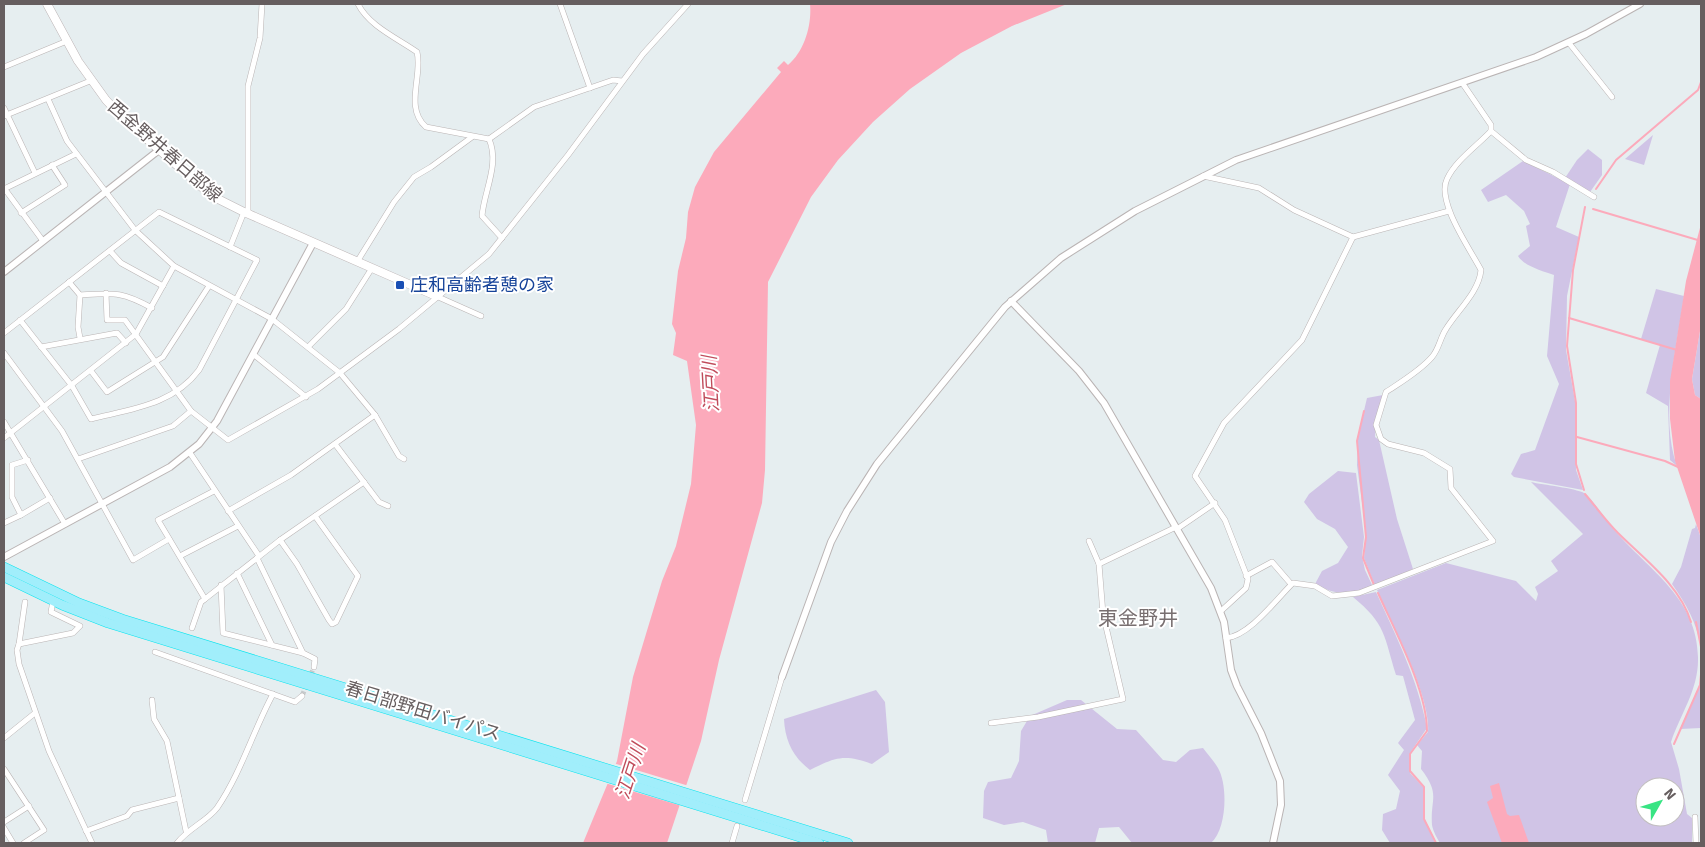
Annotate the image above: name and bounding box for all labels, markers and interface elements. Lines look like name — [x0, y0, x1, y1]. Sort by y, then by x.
street label: 西金野井春日部線 — [103, 95, 227, 207]
place label: 庄和高齢者憩の家 — [410, 274, 554, 296]
marker: 庄和高齢者憩の家 — [394, 279, 406, 291]
water label: 江戸川 — [697, 353, 724, 413]
district label: 東金野井 — [1098, 606, 1178, 631]
street label: 春日部野田バイパス — [342, 677, 504, 745]
water label: 江戸川 — [611, 739, 652, 802]
north arrow — [1635, 777, 1685, 827]
text: N — [1660, 785, 1679, 803]

